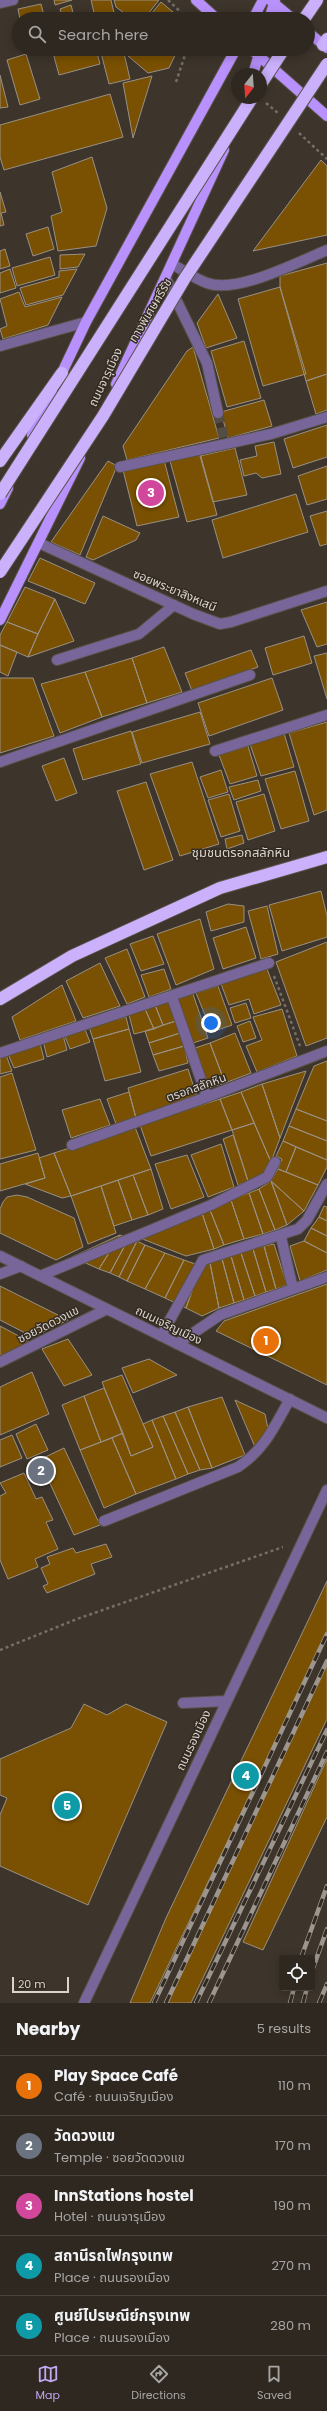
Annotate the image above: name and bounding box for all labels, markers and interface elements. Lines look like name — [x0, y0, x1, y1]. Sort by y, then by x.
search box — [12, 12, 315, 56]
icon: search — [26, 23, 48, 45]
text: Search here — [58, 24, 148, 45]
north arrow — [231, 68, 267, 104]
street label: ทางพิเศษศรีรัช — [124, 275, 176, 345]
street label: ถนนจารุเมือง — [84, 345, 126, 409]
pin: 3 — [138, 478, 164, 508]
street label: ซอยพระยาสิงหเสนี — [131, 565, 219, 615]
district label: ชุมชนตรอกสลักหิน — [192, 843, 290, 862]
your location — [201, 1013, 221, 1033]
street label: ตรอกสลักหิน — [164, 1068, 228, 1106]
street label: ซอยวัดดวงแข — [14, 1301, 82, 1347]
street label: ถนนเจริญเมือง — [133, 1301, 205, 1349]
pin: 1 — [253, 1326, 279, 1356]
pin: 2 — [28, 1456, 54, 1486]
street label: ถนนรองเมือง — [171, 1707, 215, 1773]
pin: 4 — [233, 1761, 259, 1791]
pin: 5 — [54, 1791, 80, 1821]
map controls — [279, 1955, 315, 1991]
button: locate — [279, 1955, 315, 1991]
scale bar — [12, 1975, 69, 1994]
text: 20 m — [18, 1976, 46, 1992]
text: Nearby — [16, 2017, 80, 2041]
text: 5 results — [257, 2019, 311, 2038]
text: Play Space Café — [54, 2065, 178, 2086]
text: 1 — [27, 2076, 31, 2095]
text: 110 m — [278, 2076, 311, 2095]
text: Café · ถนนเจริญเมือง — [54, 2087, 173, 2106]
text: วัดดวงแข — [54, 2125, 115, 2146]
text: 2 — [25, 2136, 33, 2155]
text: 170 m — [275, 2136, 311, 2155]
text: Temple · ซอยวัดดวงแข — [54, 2148, 185, 2167]
text: InnStations hostel — [54, 2185, 194, 2206]
text: 3 — [25, 2196, 33, 2215]
text: 190 m — [274, 2196, 311, 2215]
text: Hotel · ถนนจารุเมือง — [54, 2207, 166, 2226]
text: สถานีรถไฟกรุงเทพ — [54, 2245, 173, 2266]
text: 4 — [25, 2256, 33, 2275]
text: 270 m — [271, 2256, 311, 2275]
text: Place · ถนนรองเมือง — [54, 2268, 170, 2287]
text: ศูนย์ไปรษณีย์กรุงเทพ — [54, 2305, 190, 2326]
text: 5 — [25, 2316, 33, 2335]
text: 280 m — [270, 2316, 311, 2335]
text: Place · ถนนรองเมือง — [54, 2328, 170, 2347]
tab: Map — [36, 2363, 60, 2404]
tab: Directions — [131, 2363, 186, 2404]
tab: Saved — [257, 2363, 291, 2404]

